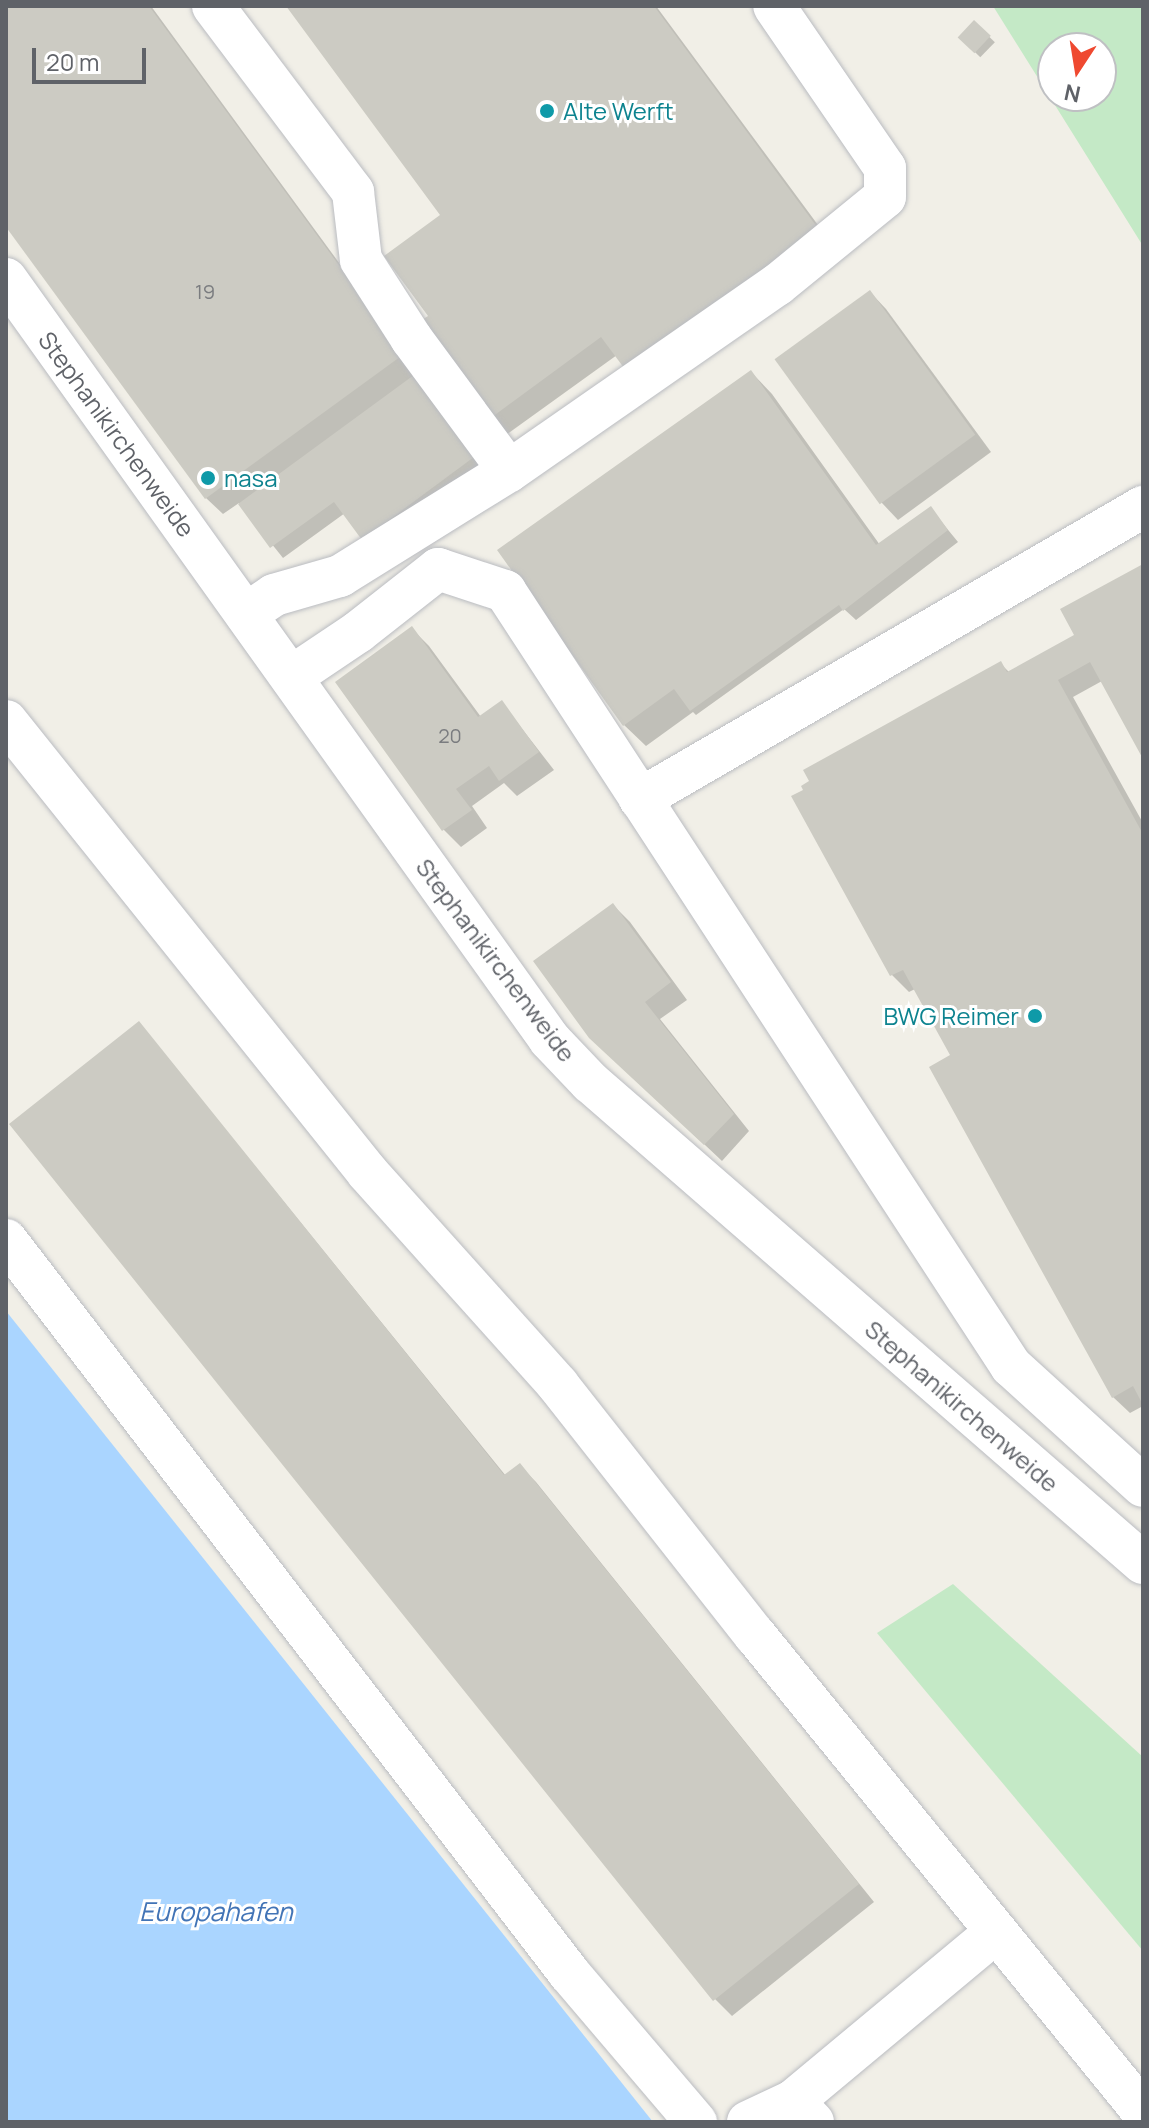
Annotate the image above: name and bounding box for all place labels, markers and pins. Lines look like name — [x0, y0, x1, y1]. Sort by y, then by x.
place label: Alte Werft — [563, 97, 674, 125]
marker: Alte Werft — [538, 102, 556, 120]
place label: nasa — [224, 464, 278, 492]
marker: nasa — [199, 469, 217, 487]
place label: BWG Reimer — [884, 1002, 1019, 1030]
marker: BWG Reimer — [1026, 1007, 1044, 1025]

